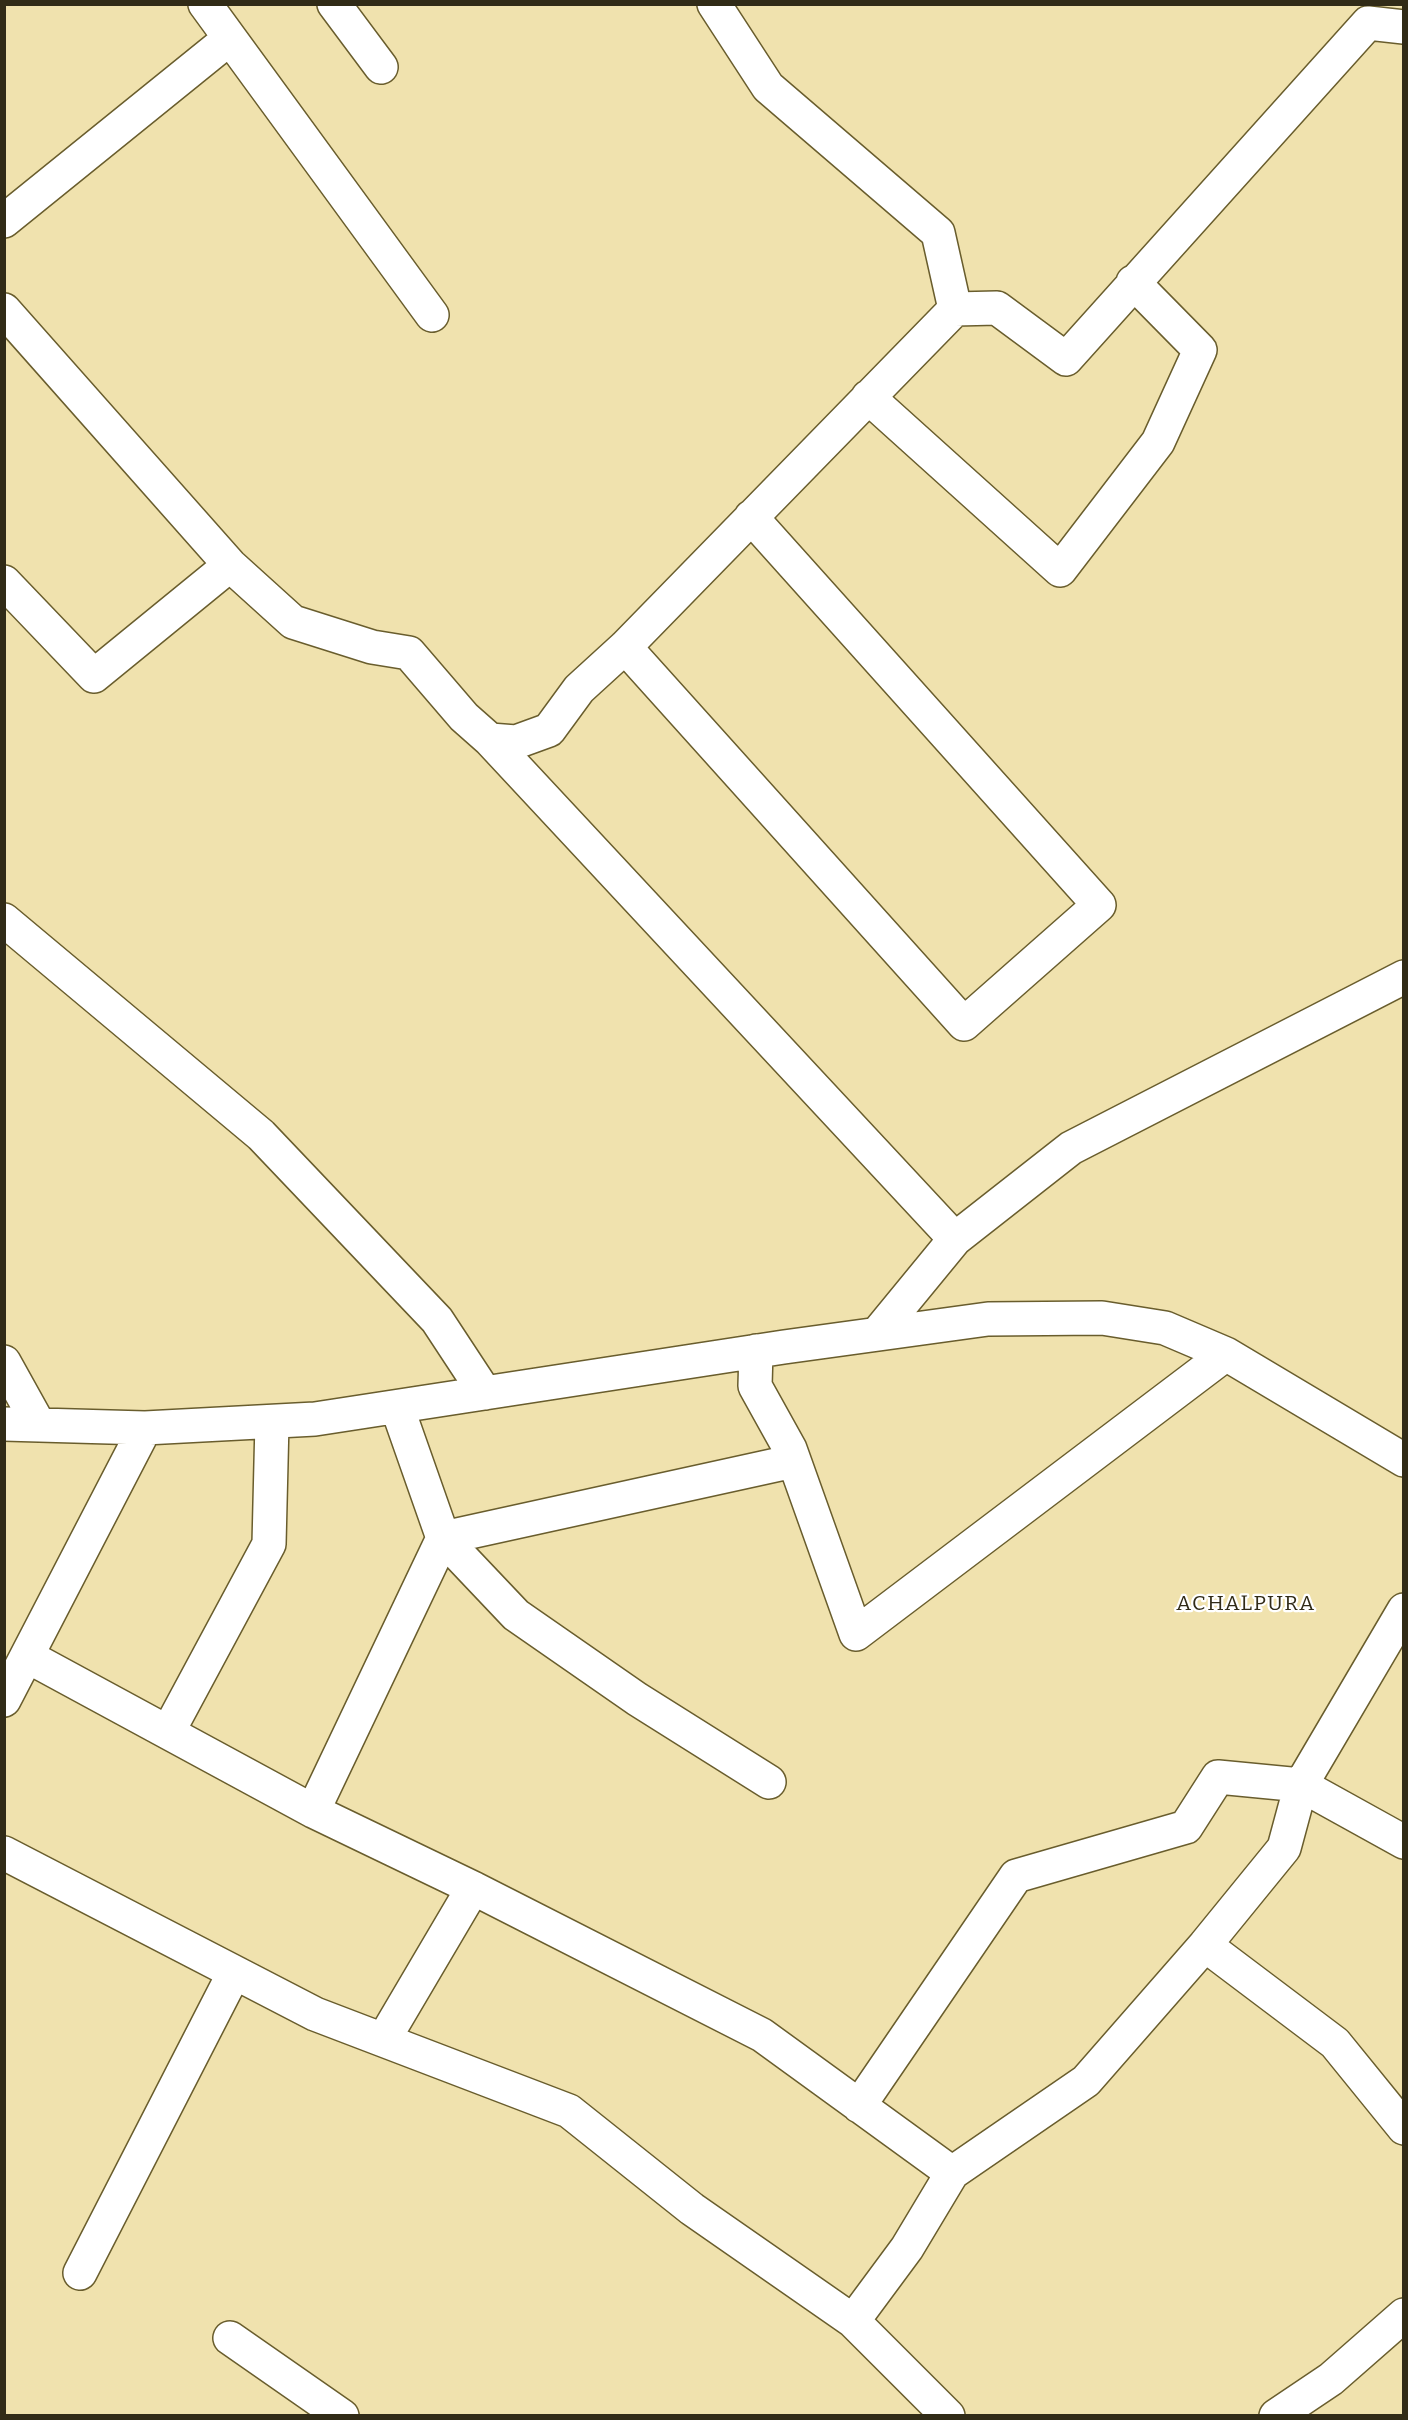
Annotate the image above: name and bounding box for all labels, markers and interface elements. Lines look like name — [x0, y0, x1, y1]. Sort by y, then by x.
district label: ACHALPURA — [1176, 1591, 1316, 1617]

